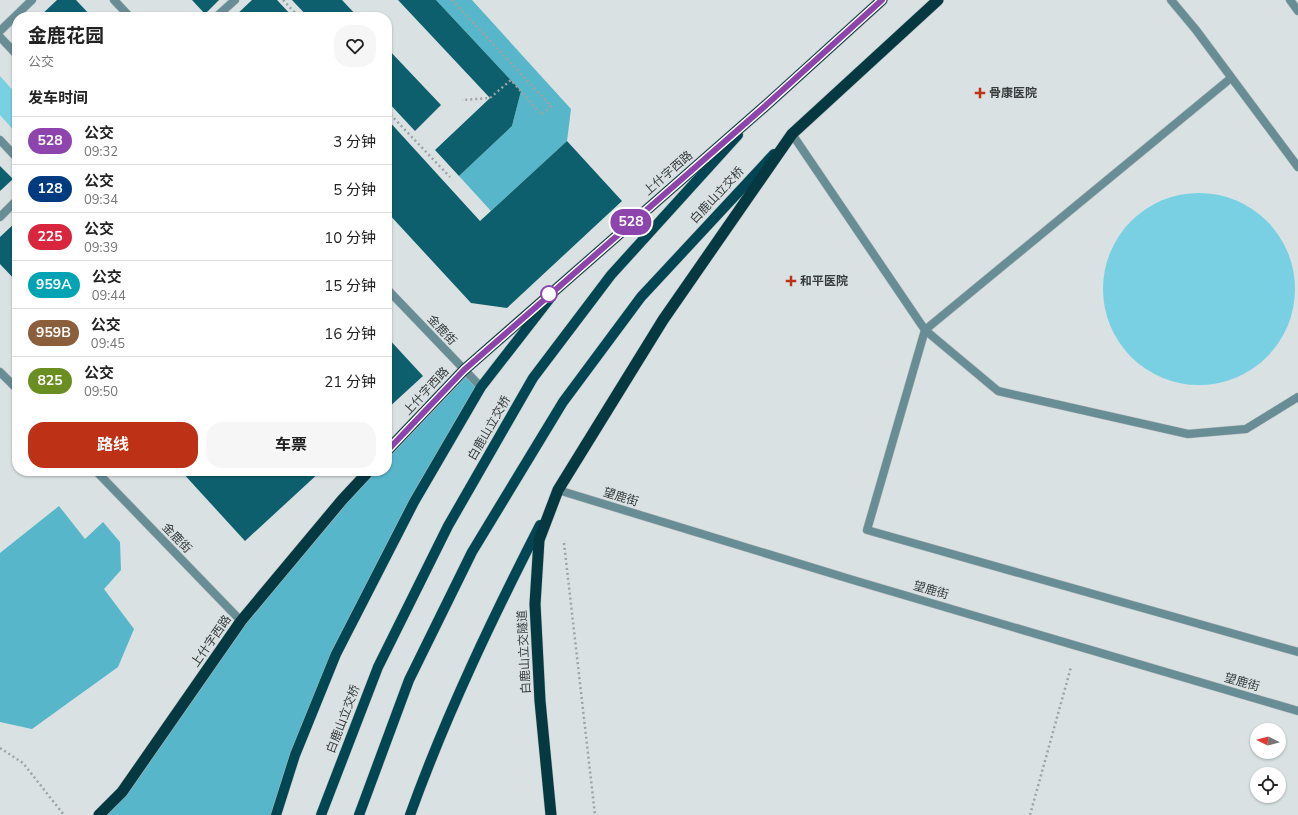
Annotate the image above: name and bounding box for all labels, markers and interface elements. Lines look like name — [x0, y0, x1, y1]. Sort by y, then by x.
text: 金鹿花园 — [28, 23, 104, 49]
button: heart — [334, 25, 376, 67]
text: 公交 — [28, 53, 54, 71]
place label: 骨康医院 — [989, 85, 1037, 101]
marker: 骨康医院 — [974, 87, 986, 99]
text: 发车时间 — [28, 88, 88, 108]
text: 公交 — [84, 123, 114, 143]
text: 528 — [37, 131, 63, 150]
text: 3 分钟 — [333, 132, 376, 152]
text: 09:32 — [84, 143, 118, 161]
street label: 上什字西路 — [640, 147, 696, 199]
street label: 白鹿山立交桥 — [687, 163, 747, 227]
text: 公交 — [84, 171, 114, 191]
text: 128 — [37, 179, 63, 198]
text: 5 分钟 — [333, 180, 376, 200]
text: 09:34 — [84, 191, 118, 209]
line badge: 528 — [608, 209, 654, 235]
text: 528 — [618, 212, 644, 231]
text: 公交 — [84, 219, 114, 239]
text: 225 — [37, 227, 63, 246]
text: 10 分钟 — [324, 228, 376, 248]
text: 09:39 — [84, 239, 118, 257]
text: 公交 — [92, 267, 122, 287]
place label: 和平医院 — [800, 273, 848, 289]
text: 959A — [36, 275, 72, 294]
marker: 和平医院 — [785, 275, 797, 287]
text: 15 分钟 — [324, 276, 376, 296]
unlabelled marker — [540, 285, 558, 303]
text: 09:44 — [92, 287, 126, 305]
street label: 金鹿街 — [424, 311, 460, 349]
text: 公交 — [91, 315, 121, 335]
text: 959B — [36, 323, 71, 342]
text: 16 分钟 — [324, 324, 376, 344]
text: 09:45 — [91, 335, 125, 353]
text: 公交 — [84, 363, 114, 383]
street label: 上什字西路 — [400, 364, 452, 418]
text: 825 — [37, 371, 63, 390]
text: 21 分钟 — [324, 372, 376, 392]
text: 09:50 — [84, 383, 118, 401]
street label: 白鹿山立交桥 — [464, 393, 514, 463]
button: 路线 — [28, 422, 198, 468]
button: 车票 — [206, 422, 376, 468]
street label: 望鹿街 — [601, 484, 641, 510]
street label: 金鹿街 — [159, 519, 195, 557]
street label: 望鹿街 — [911, 577, 951, 603]
street label: 白鹿山立交隧道 — [514, 610, 534, 694]
street label: 上什字西路 — [187, 612, 235, 670]
street label: 望鹿街 — [1222, 669, 1262, 695]
street label: 白鹿山立交桥 — [323, 683, 363, 755]
north arrow — [1250, 723, 1286, 759]
map controls — [1250, 723, 1286, 803]
button: locate — [1250, 767, 1286, 803]

